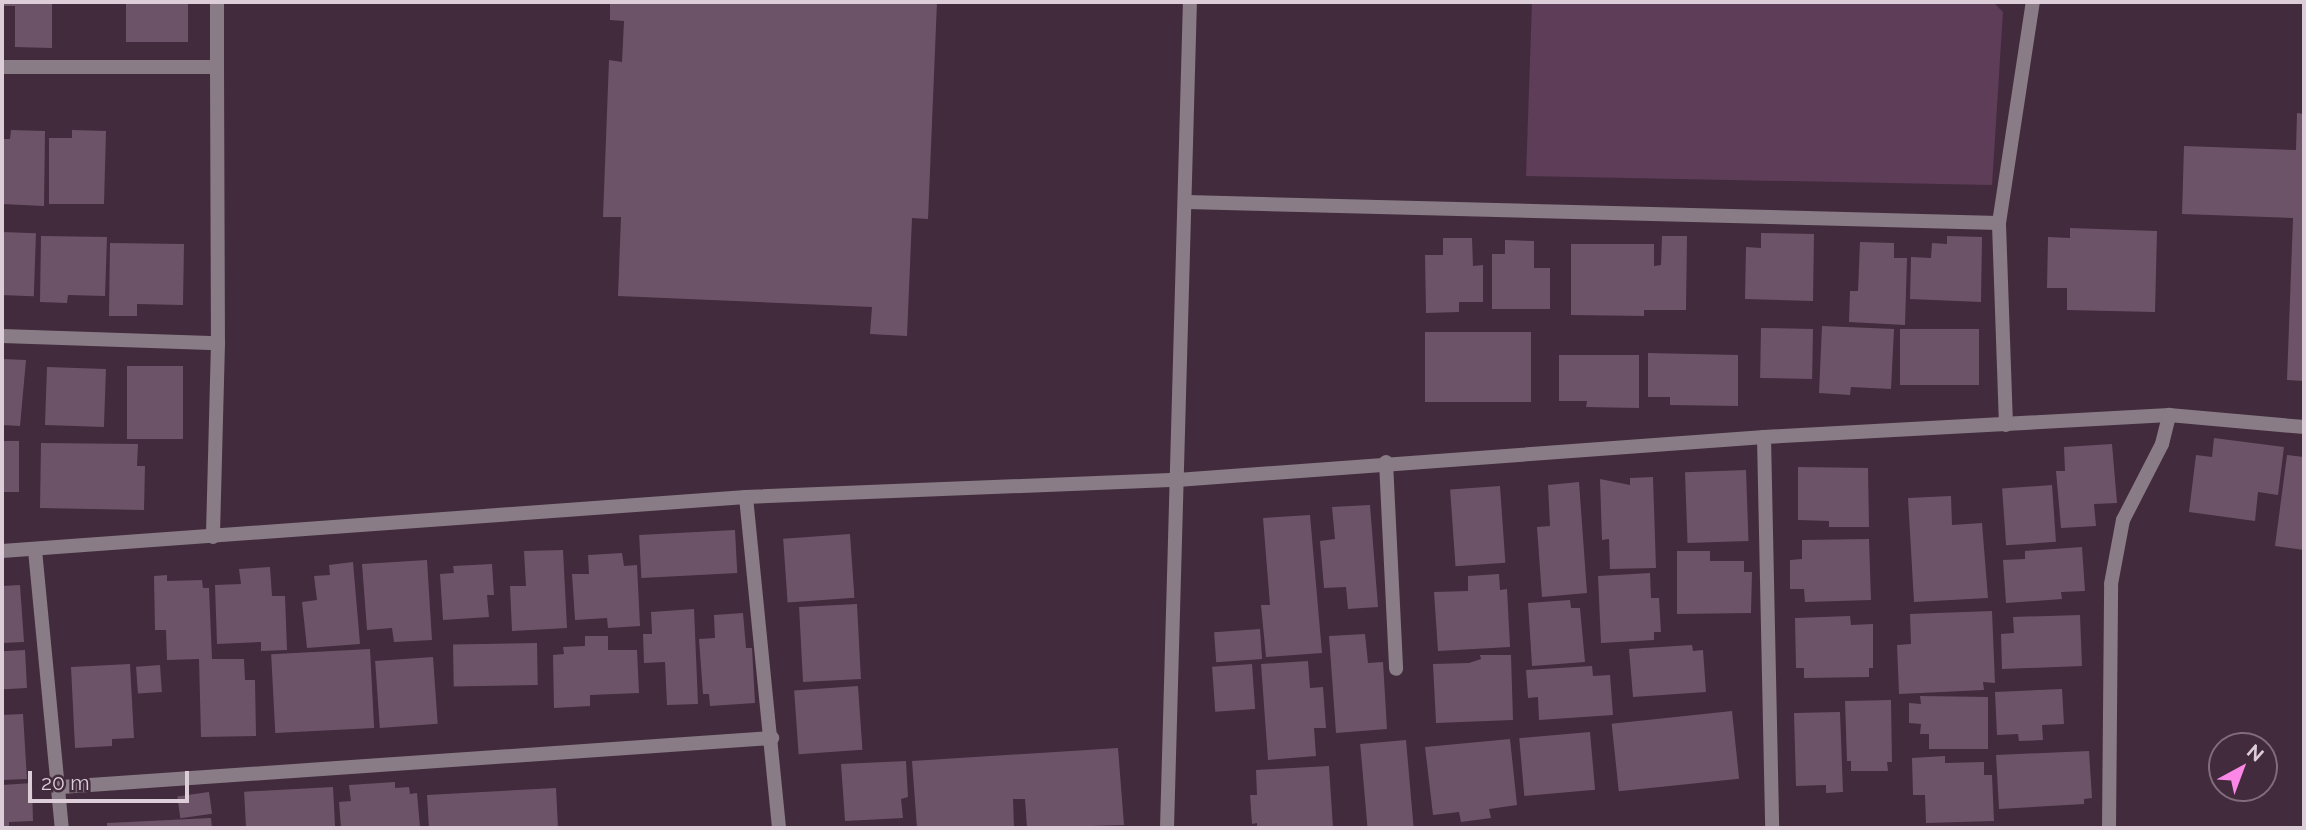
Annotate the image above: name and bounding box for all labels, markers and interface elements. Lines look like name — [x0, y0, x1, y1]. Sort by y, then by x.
north arrow — [2208, 732, 2278, 802]
text: N — [2243, 740, 2268, 766]
scale bar — [32, 756, 192, 800]
text: 20 m — [41, 770, 89, 795]

